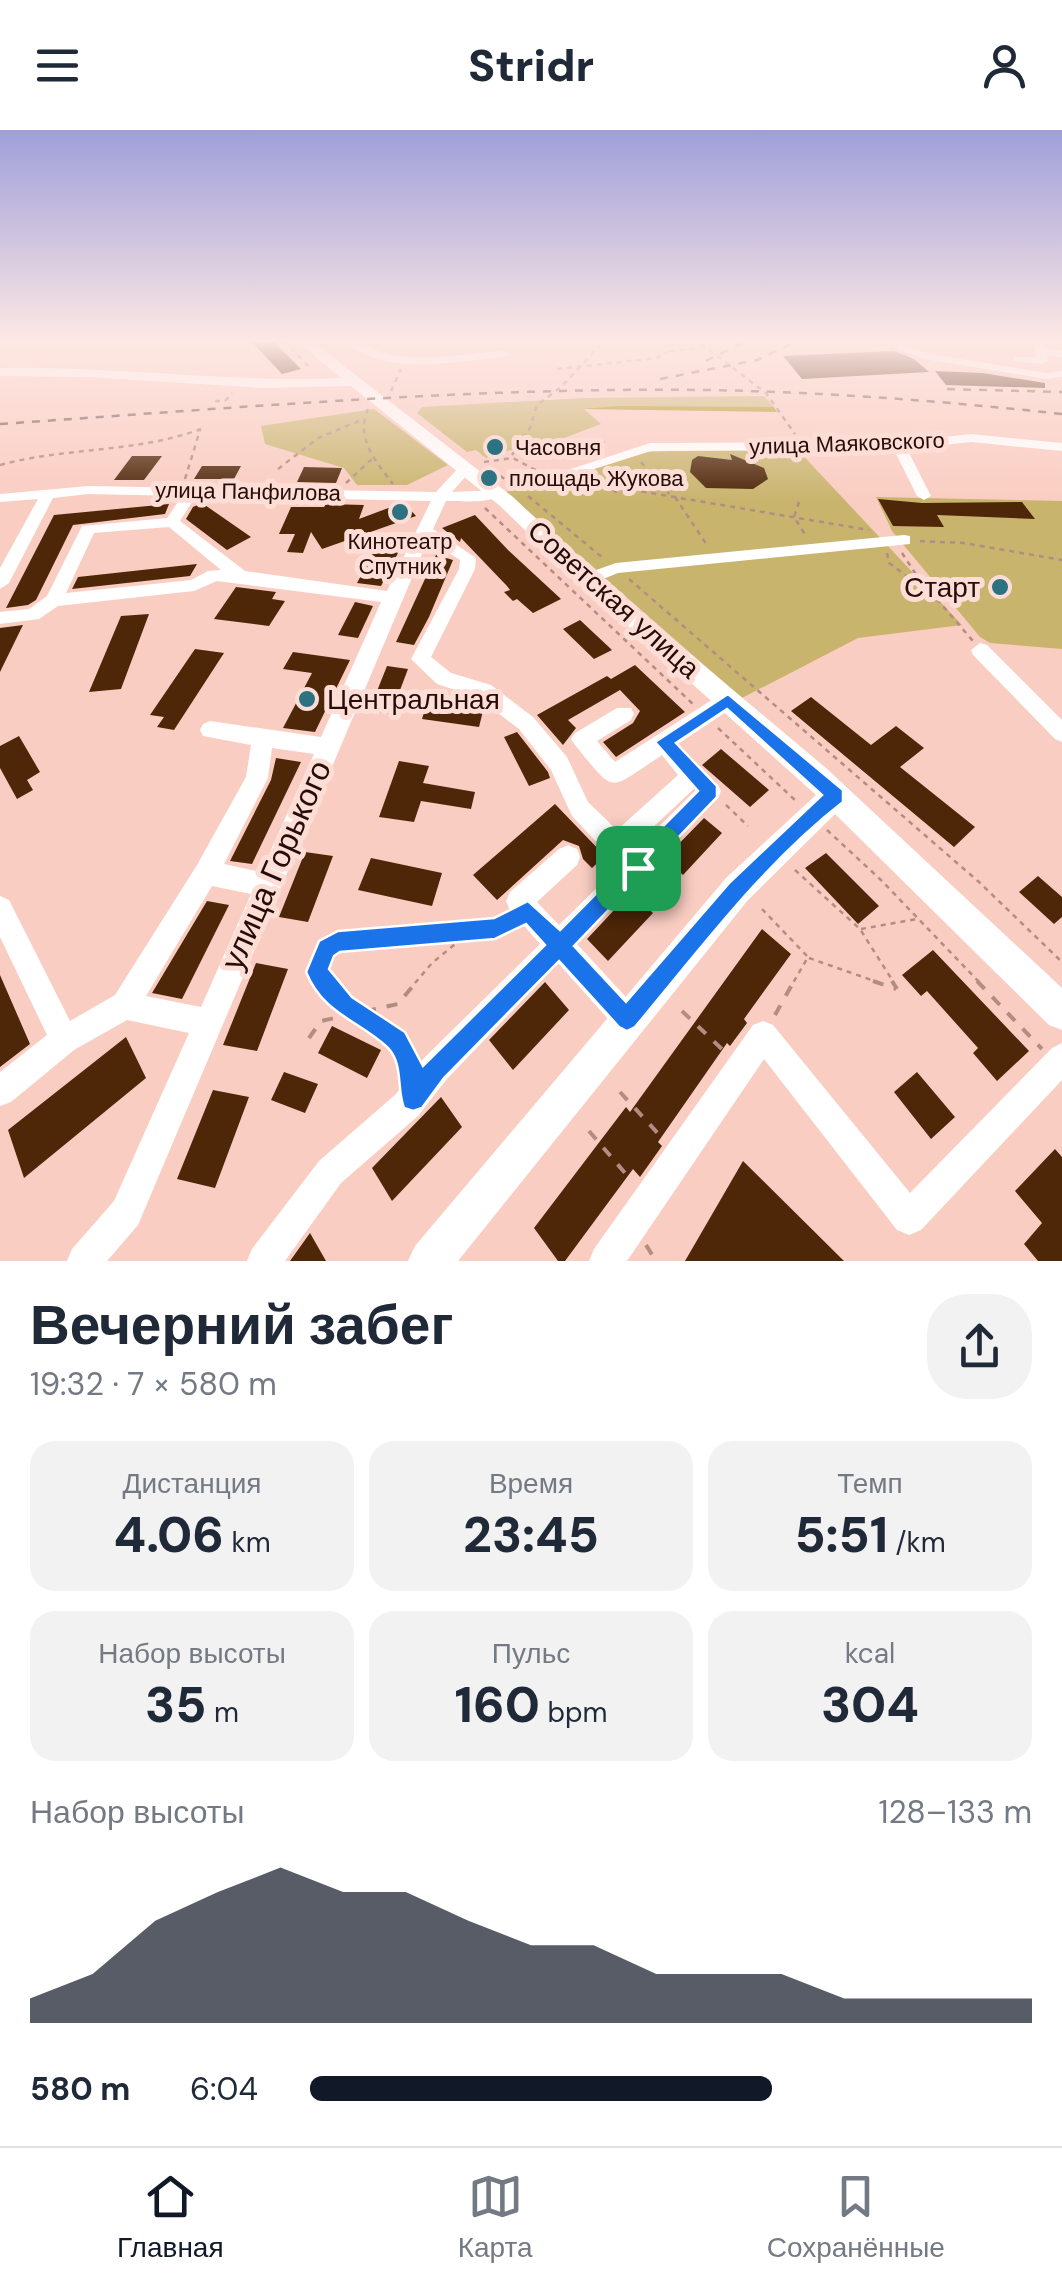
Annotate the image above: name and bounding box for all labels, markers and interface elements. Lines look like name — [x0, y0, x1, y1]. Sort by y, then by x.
text: Stridr — [468, 36, 594, 95]
icon: menu — [30, 38, 85, 93]
icon: person — [977, 38, 1032, 93]
street label: улица Маяковского — [749, 426, 945, 461]
place label: Часовня — [515, 433, 601, 462]
marker: Часовня — [484, 436, 506, 458]
place label: площадь Жукова — [509, 464, 684, 493]
marker: площадь Жукова — [478, 467, 500, 489]
street label: улица Панфилова — [155, 475, 342, 508]
marker: Кинотеатр Спутник — [389, 501, 411, 523]
street label: Советская улица — [520, 512, 708, 687]
place label: Кинотеатр Спутник — [347, 527, 453, 581]
place label: Старт — [904, 569, 980, 606]
marker: Старт — [989, 576, 1011, 598]
place label: Центральная — [327, 681, 500, 718]
marker: Центральная — [296, 688, 318, 710]
street label: улица Горького — [211, 754, 341, 976]
pin — [596, 826, 681, 911]
icon: arrive — [611, 841, 666, 896]
text: Вечерний забег — [30, 1289, 453, 1361]
button: share — [927, 1294, 1032, 1399]
text: 19:32 · 7 × 580 m — [30, 1363, 277, 1405]
text: Дистанция — [123, 1465, 262, 1502]
text: Время — [489, 1465, 573, 1502]
text: Темп — [837, 1465, 903, 1502]
text: 4.06 — [113, 1502, 224, 1568]
text: 23:45 — [463, 1502, 599, 1568]
text: 5:51 — [794, 1502, 888, 1568]
text: km — [224, 1524, 271, 1561]
text: /km — [888, 1524, 946, 1561]
text: Набор высоты — [98, 1635, 286, 1672]
text: Пульс — [492, 1635, 570, 1672]
text: kcal — [845, 1635, 895, 1672]
text: 35 — [145, 1672, 206, 1738]
text: 160 — [455, 1672, 540, 1738]
text: 304 — [821, 1672, 919, 1738]
text: m — [206, 1694, 239, 1731]
text: bpm — [540, 1694, 607, 1731]
text: Набор высоты — [30, 1791, 244, 1833]
text: 128–133 m — [878, 1791, 1032, 1833]
text: 580 m — [30, 2068, 130, 2110]
text: 6:04 — [190, 2068, 258, 2110]
tab: Главная — [117, 2169, 224, 2266]
tab: Карта — [458, 2169, 533, 2266]
tab: Сохранённые — [767, 2169, 945, 2266]

